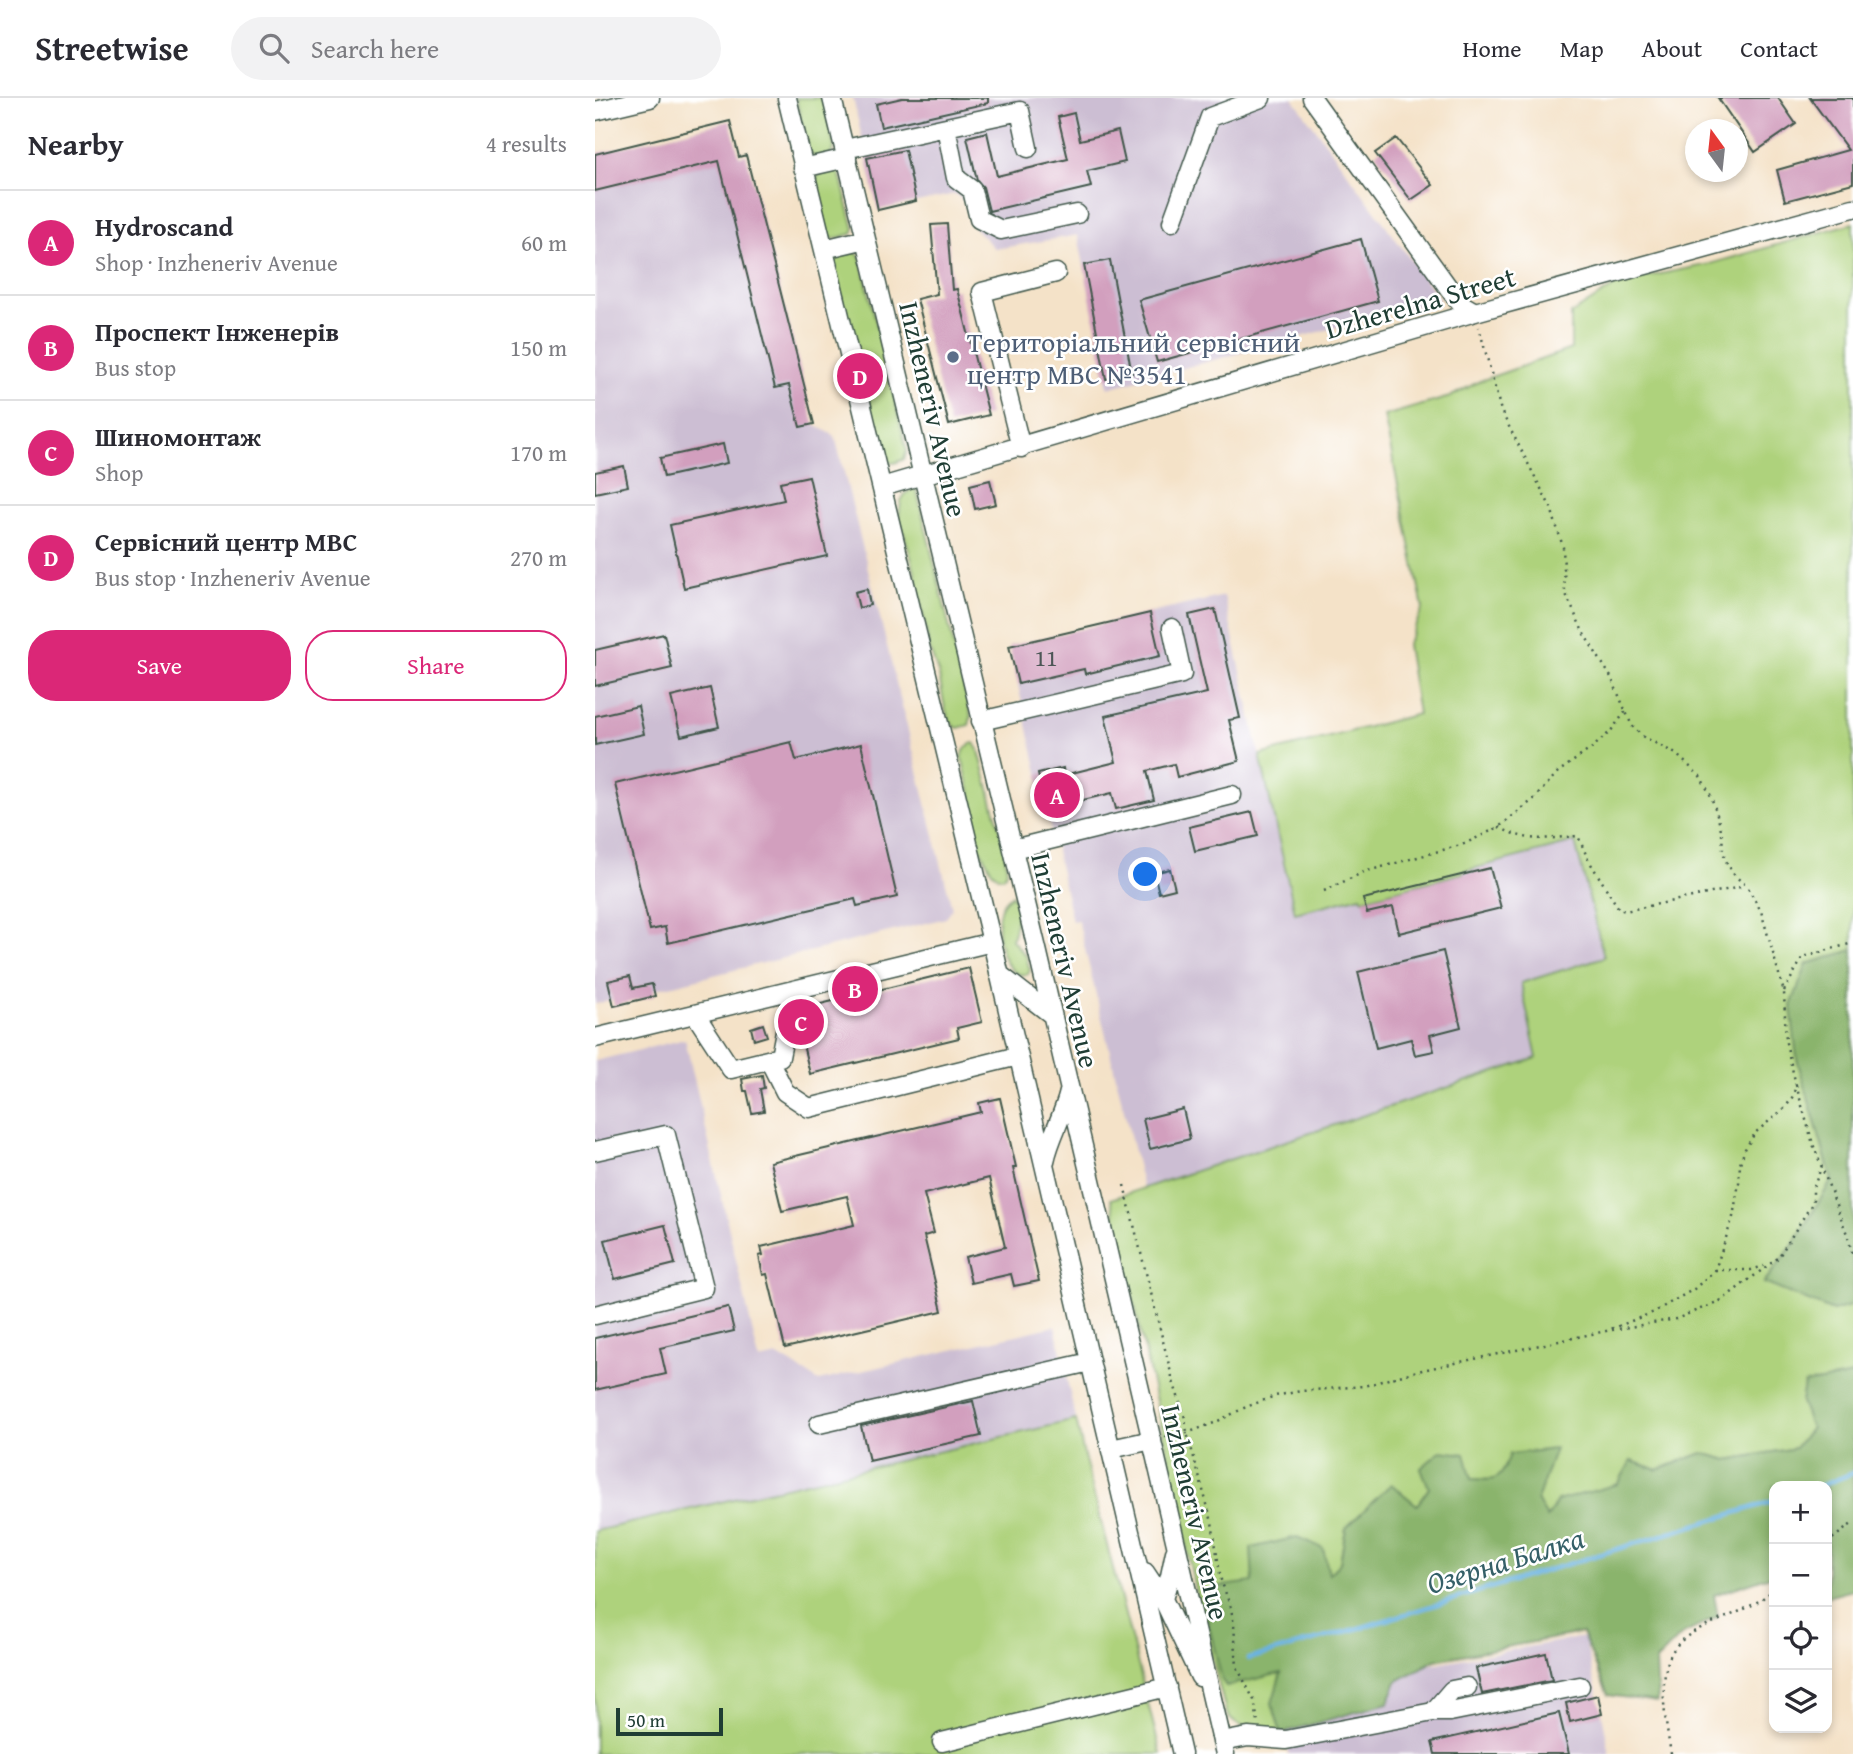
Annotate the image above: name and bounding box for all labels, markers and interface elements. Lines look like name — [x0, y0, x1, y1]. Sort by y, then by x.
search box — [231, 17, 721, 80]
text: Streetwise — [35, 24, 189, 72]
icon: search — [255, 29, 293, 67]
text: Search here — [311, 29, 439, 68]
text: Home — [1463, 31, 1522, 66]
text: Map — [1560, 31, 1604, 66]
text: About — [1642, 31, 1702, 66]
text: Contact — [1740, 31, 1818, 66]
north arrow — [1685, 119, 1748, 182]
text: Nearby — [28, 122, 124, 166]
text: 4 results — [486, 127, 567, 160]
text: Hydroscand — [95, 207, 233, 246]
text: A — [44, 226, 58, 259]
text: 60 m — [521, 226, 567, 259]
text: Shop · Inzheneriv Avenue — [95, 246, 338, 279]
street label: Dzherelna Street — [1320, 255, 1520, 349]
street label: Inzheneriv Avenue — [889, 297, 979, 521]
text: Проспект Інженерів — [95, 312, 339, 351]
place label: Територіальний сервісний центр МВС №3541 — [967, 321, 1300, 394]
text: B — [44, 331, 58, 364]
text: 150 m — [510, 331, 567, 364]
marker: Територіальний сервісний центр МВС №3541 — [945, 349, 961, 365]
pin: D — [837, 350, 883, 402]
text: Bus stop — [95, 351, 176, 384]
text: Шиномонтаж — [95, 417, 261, 456]
text: C — [44, 436, 58, 469]
text: 170 m — [510, 436, 567, 469]
text: Shop — [95, 456, 143, 489]
text: Сервісний центр МВС — [95, 522, 357, 561]
text: D — [44, 541, 58, 574]
text: 270 m — [510, 541, 567, 574]
text: Bus stop · Inzheneriv Avenue — [95, 561, 371, 594]
button: Save — [28, 630, 291, 701]
button: Share — [305, 630, 567, 701]
house number: 11 — [1034, 640, 1058, 675]
pin: A — [1034, 769, 1080, 821]
street label: Inzheneriv Avenue — [1021, 848, 1111, 1072]
your location — [1128, 857, 1162, 891]
pin: B — [832, 963, 878, 1015]
pin: C — [778, 996, 824, 1048]
street label: Inzheneriv Avenue — [1151, 1400, 1241, 1624]
map controls — [1769, 1481, 1832, 1733]
button: + — [1769, 1481, 1832, 1544]
water label: Озерна Балка — [1421, 1515, 1589, 1605]
button: − — [1769, 1544, 1832, 1607]
button: locate — [1769, 1607, 1832, 1670]
button: layers — [1769, 1670, 1832, 1733]
scale bar — [616, 1705, 723, 1737]
text: 50 m — [627, 1706, 665, 1734]

